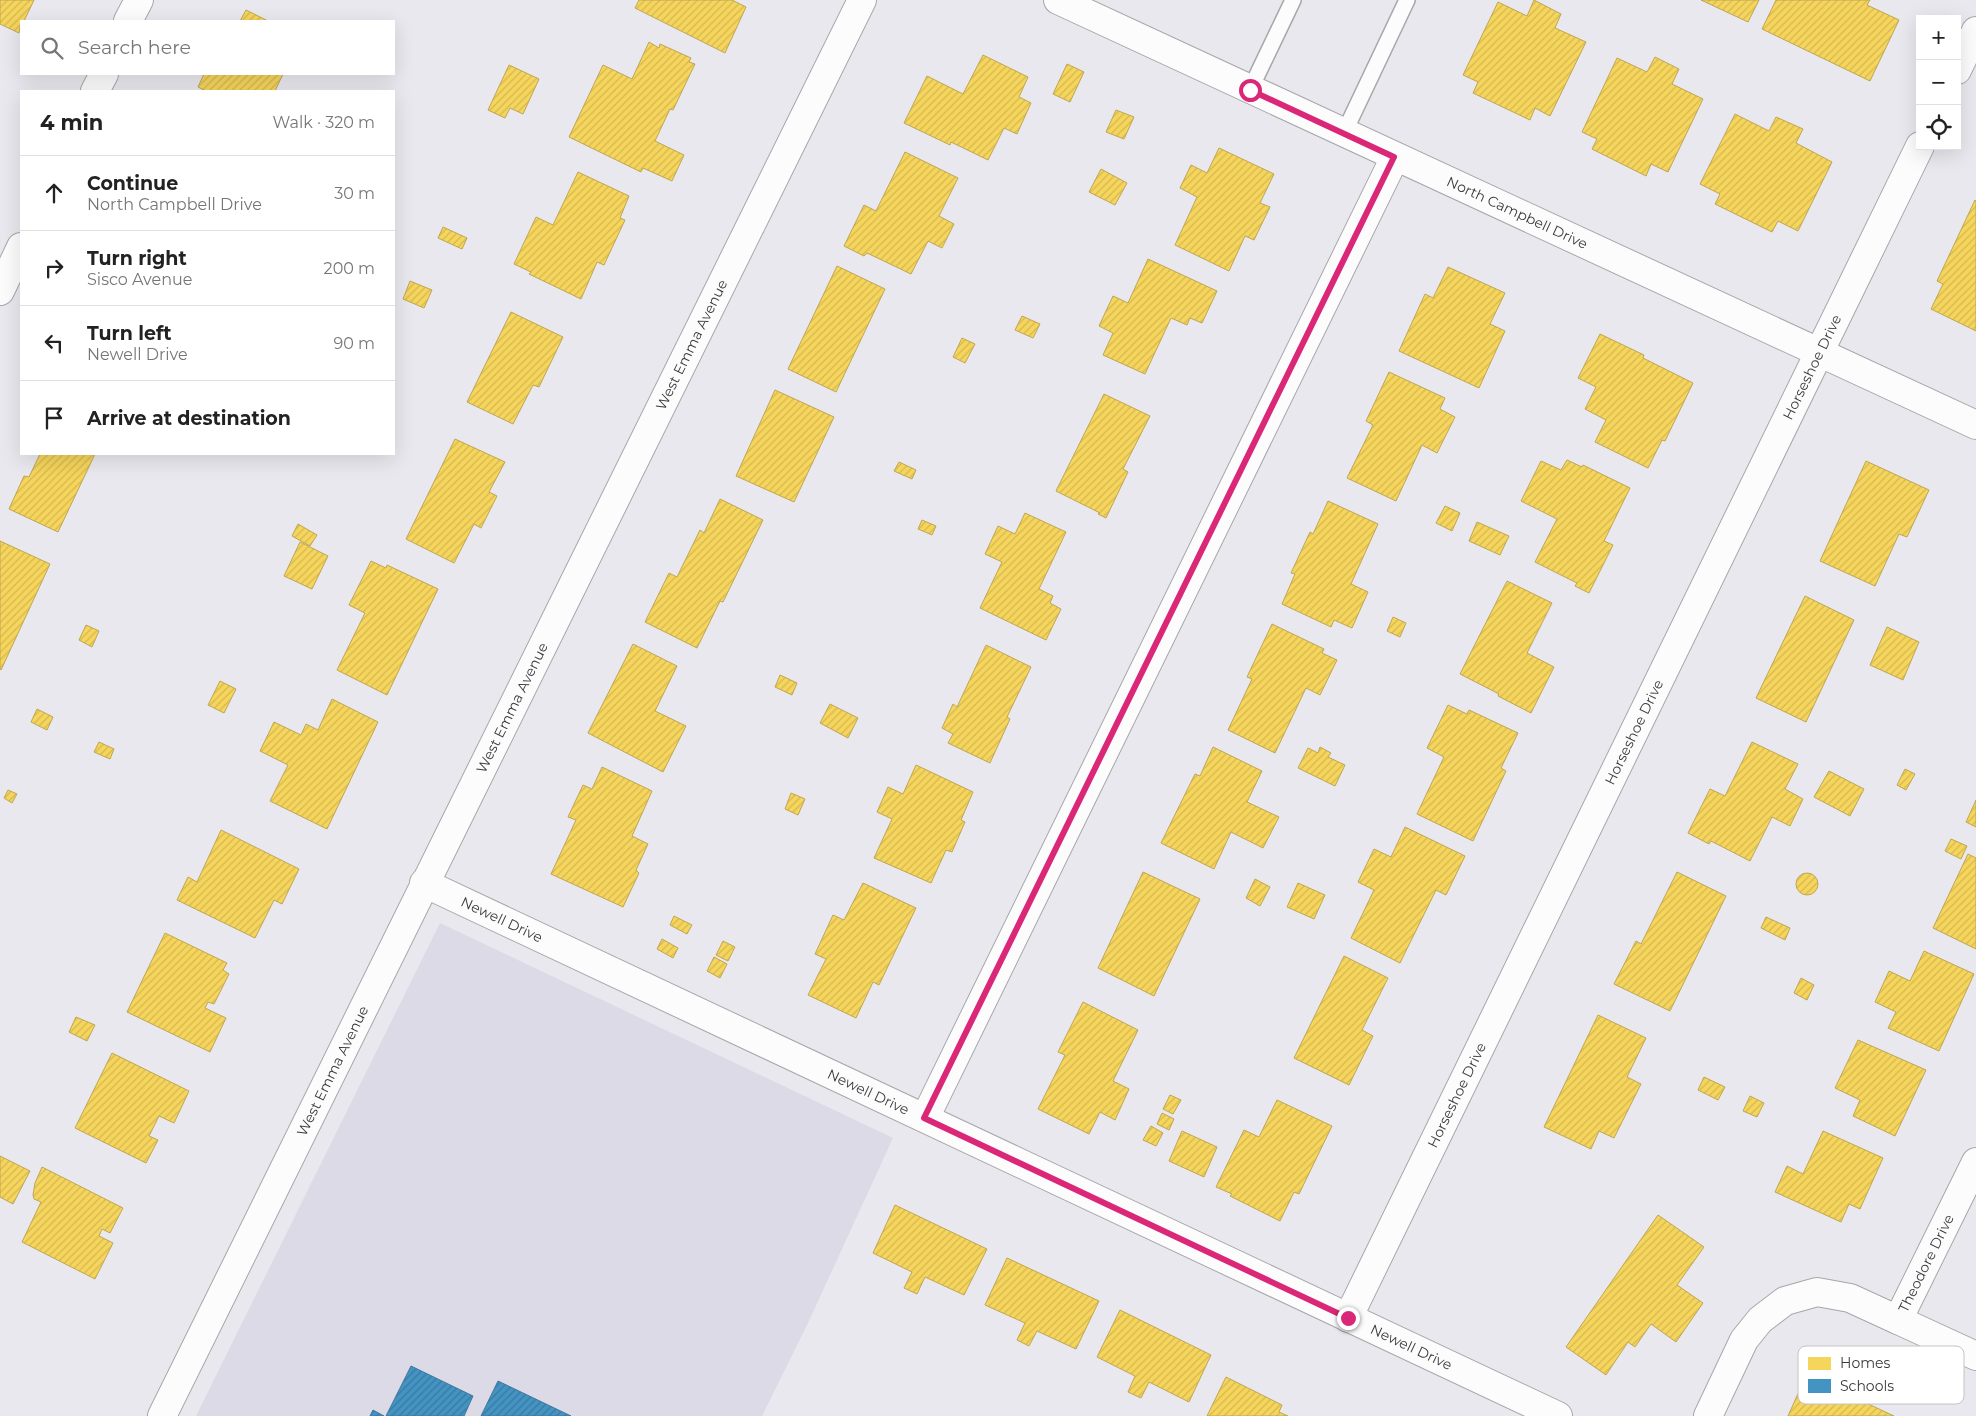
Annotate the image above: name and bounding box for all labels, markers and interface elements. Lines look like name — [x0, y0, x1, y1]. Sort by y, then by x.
map controls — [1916, 15, 1961, 150]
button: + — [1916, 15, 1961, 60]
search box — [20, 20, 395, 75]
icon: search — [38, 34, 66, 62]
text: Search here — [78, 36, 191, 59]
button: − — [1916, 60, 1961, 105]
route start — [1239, 79, 1262, 102]
button: locate — [1916, 105, 1961, 150]
text: 4 min — [40, 110, 103, 135]
text: Walk · 320 m — [273, 113, 375, 132]
text: Continue — [87, 172, 178, 195]
street label: North Campbell Drive — [1444, 172, 1590, 253]
icon: ahead — [40, 179, 68, 207]
text: 30 m — [334, 184, 375, 203]
text: North Campbell Drive — [87, 195, 262, 214]
text: Turn right — [87, 247, 187, 270]
icon: right — [40, 254, 68, 282]
text: 200 m — [324, 259, 375, 278]
text: Sisco Avenue — [87, 270, 192, 289]
street label: West Emma Avenue — [652, 276, 731, 413]
street label: Horseshoe Drive — [1779, 312, 1845, 423]
text: Turn left — [87, 322, 172, 345]
icon: left — [40, 329, 68, 357]
text: 90 m — [333, 334, 375, 353]
text: Newell Drive — [87, 345, 188, 364]
icon: arrive — [40, 404, 68, 432]
text: Arrive at destination — [87, 407, 291, 430]
street label: West Emma Avenue — [472, 640, 552, 776]
street label: Horseshoe Drive — [1601, 676, 1667, 788]
street label: Newell Drive — [458, 893, 546, 947]
street label: West Emma Avenue — [293, 1003, 372, 1139]
street label: Horseshoe Drive — [1423, 1039, 1490, 1151]
street label: Newell Drive — [825, 1065, 912, 1119]
street label: Theodore Drive — [1894, 1211, 1958, 1315]
route end — [1337, 1307, 1360, 1330]
street label: Newell Drive — [1368, 1320, 1455, 1374]
legend — [1798, 1346, 1964, 1404]
text: Homes — [1840, 1354, 1890, 1372]
text: Schools — [1840, 1377, 1894, 1395]

